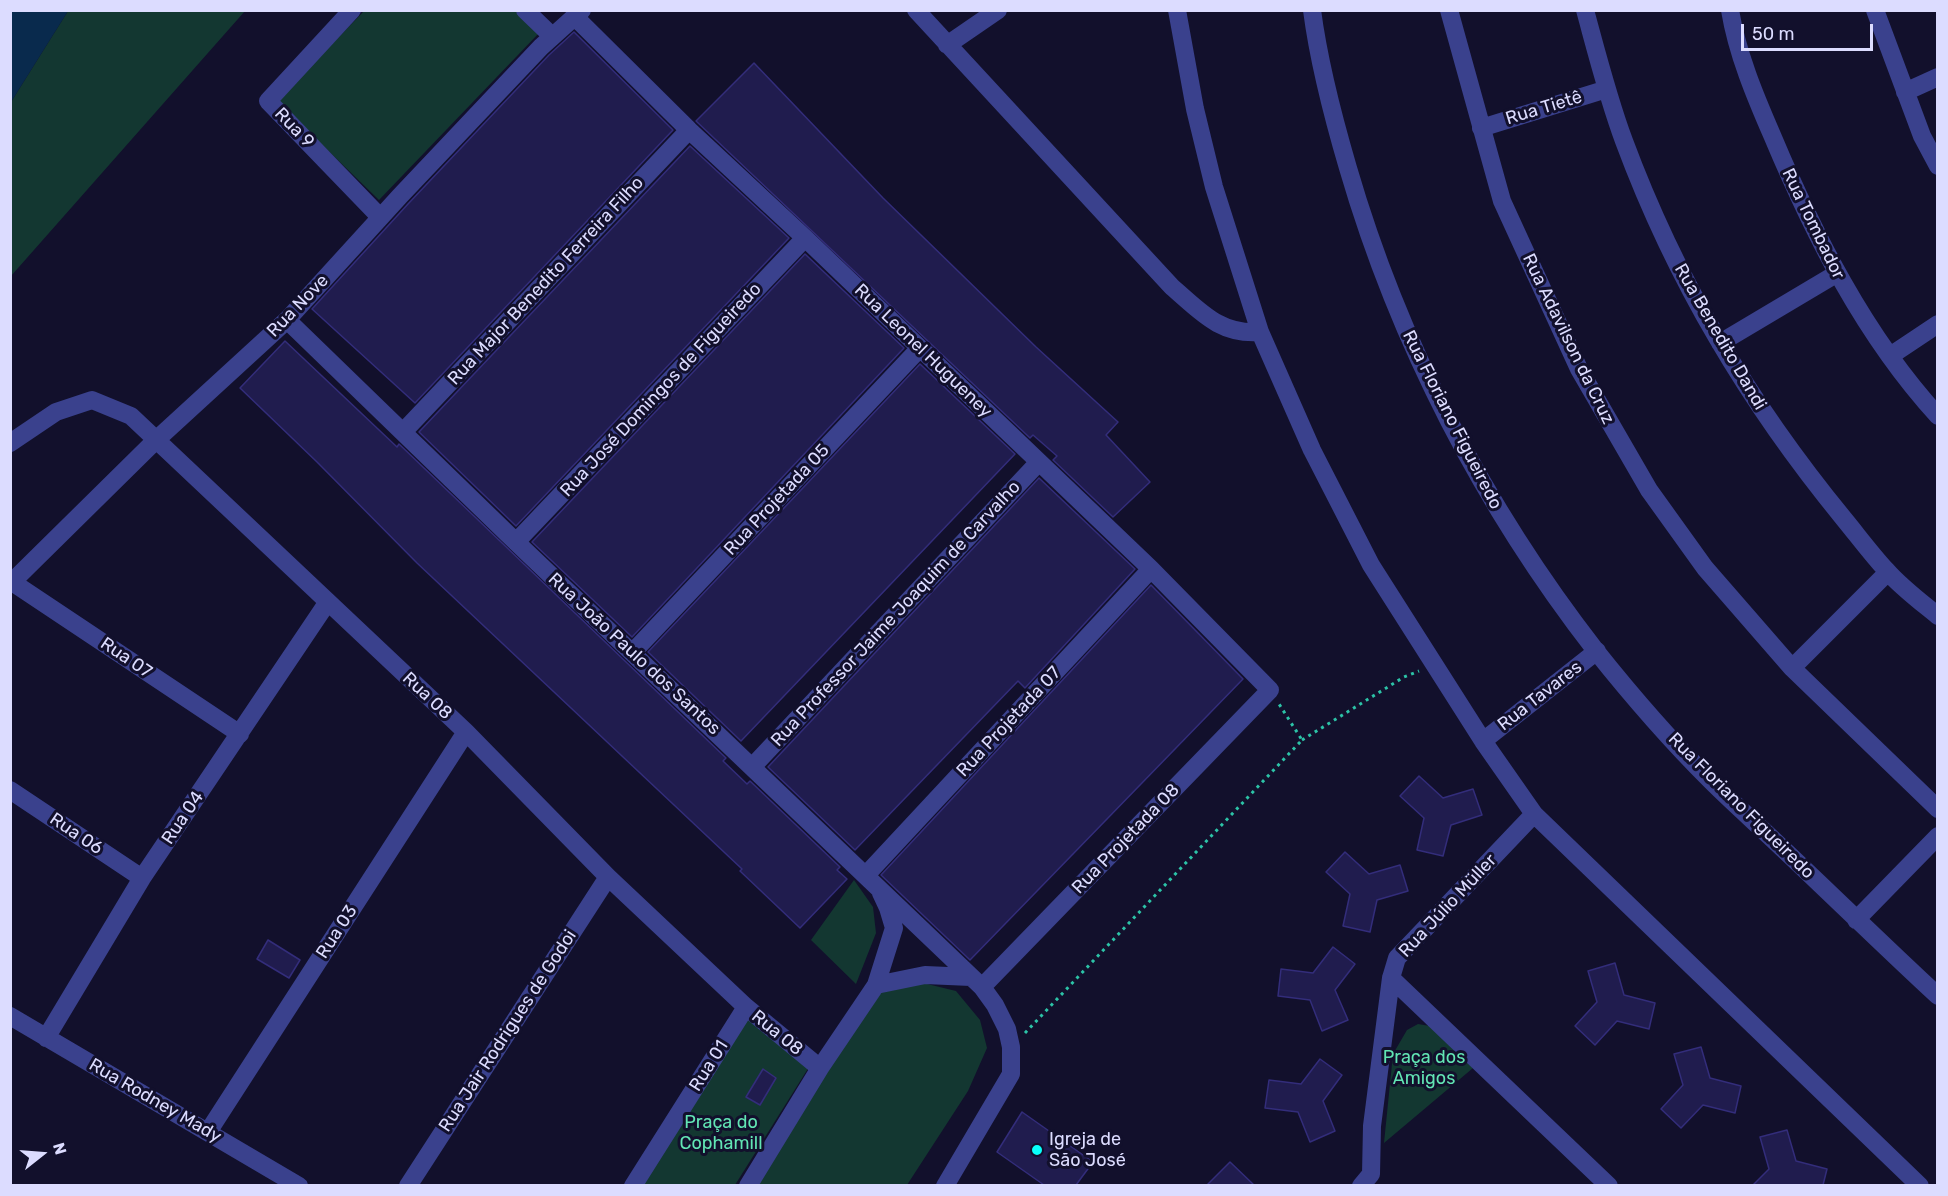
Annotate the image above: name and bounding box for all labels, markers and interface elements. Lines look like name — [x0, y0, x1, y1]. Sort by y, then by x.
scale bar — [1744, 12, 1876, 50]
text: 50 m — [1752, 23, 1795, 45]
street label: Rua Tietê — [1503, 86, 1585, 130]
street label: Rua 9 — [270, 103, 318, 153]
street label: Rua Tombador — [1777, 165, 1849, 283]
street label: Rua Major Benedito Ferreira Filho — [444, 172, 648, 390]
street label: Rua Adavilson da Cruz — [1517, 250, 1619, 428]
street label: Rua Benedito Dandi — [1669, 260, 1771, 414]
street label: Rua Nove — [263, 270, 333, 342]
street label: Rua José Domingos de Figueiredo — [556, 278, 766, 502]
street label: Rua Leonel Hugueney — [850, 280, 996, 422]
street label: Rua Floriano Figueiredo — [1398, 327, 1506, 513]
street label: Rua Projetada 05 — [720, 440, 834, 560]
street label: Rua Professor Jaime Joaquim de Carvalho — [767, 477, 1025, 751]
street label: Rua João Paulo dos Santos — [543, 568, 725, 740]
street label: Rua 07 — [96, 633, 156, 683]
street label: Rua Tavares — [1494, 656, 1586, 736]
street label: Rua Projetada 07 — [952, 662, 1066, 782]
street label: Rua 08 — [398, 668, 456, 724]
street label: Rua Floriano Figueiredo — [1663, 728, 1819, 884]
street label: Rua Projetada 08 — [1068, 779, 1184, 899]
street label: Rua 04 — [157, 787, 209, 849]
street label: Rua 06 — [45, 808, 107, 860]
street label: Rua Júlio Müller — [1395, 850, 1501, 962]
street label: Rua 03 — [312, 901, 362, 963]
street label: Rua Jair Rodrigues de Godoi — [435, 926, 581, 1136]
street label: Rua 08 — [747, 1006, 807, 1060]
street label: Rua 01 — [685, 1036, 733, 1096]
park label: Praça dos Amigos — [1383, 1047, 1465, 1090]
street label: Rua Rodney Mady — [85, 1054, 225, 1148]
park label: Praça do Cophamill — [679, 1112, 763, 1154]
north arrow — [12, 1124, 72, 1184]
place label: Igreja de São José — [1049, 1129, 1126, 1172]
text: N — [49, 1140, 70, 1157]
marker: Igreja de São José — [1030, 1143, 1044, 1157]

